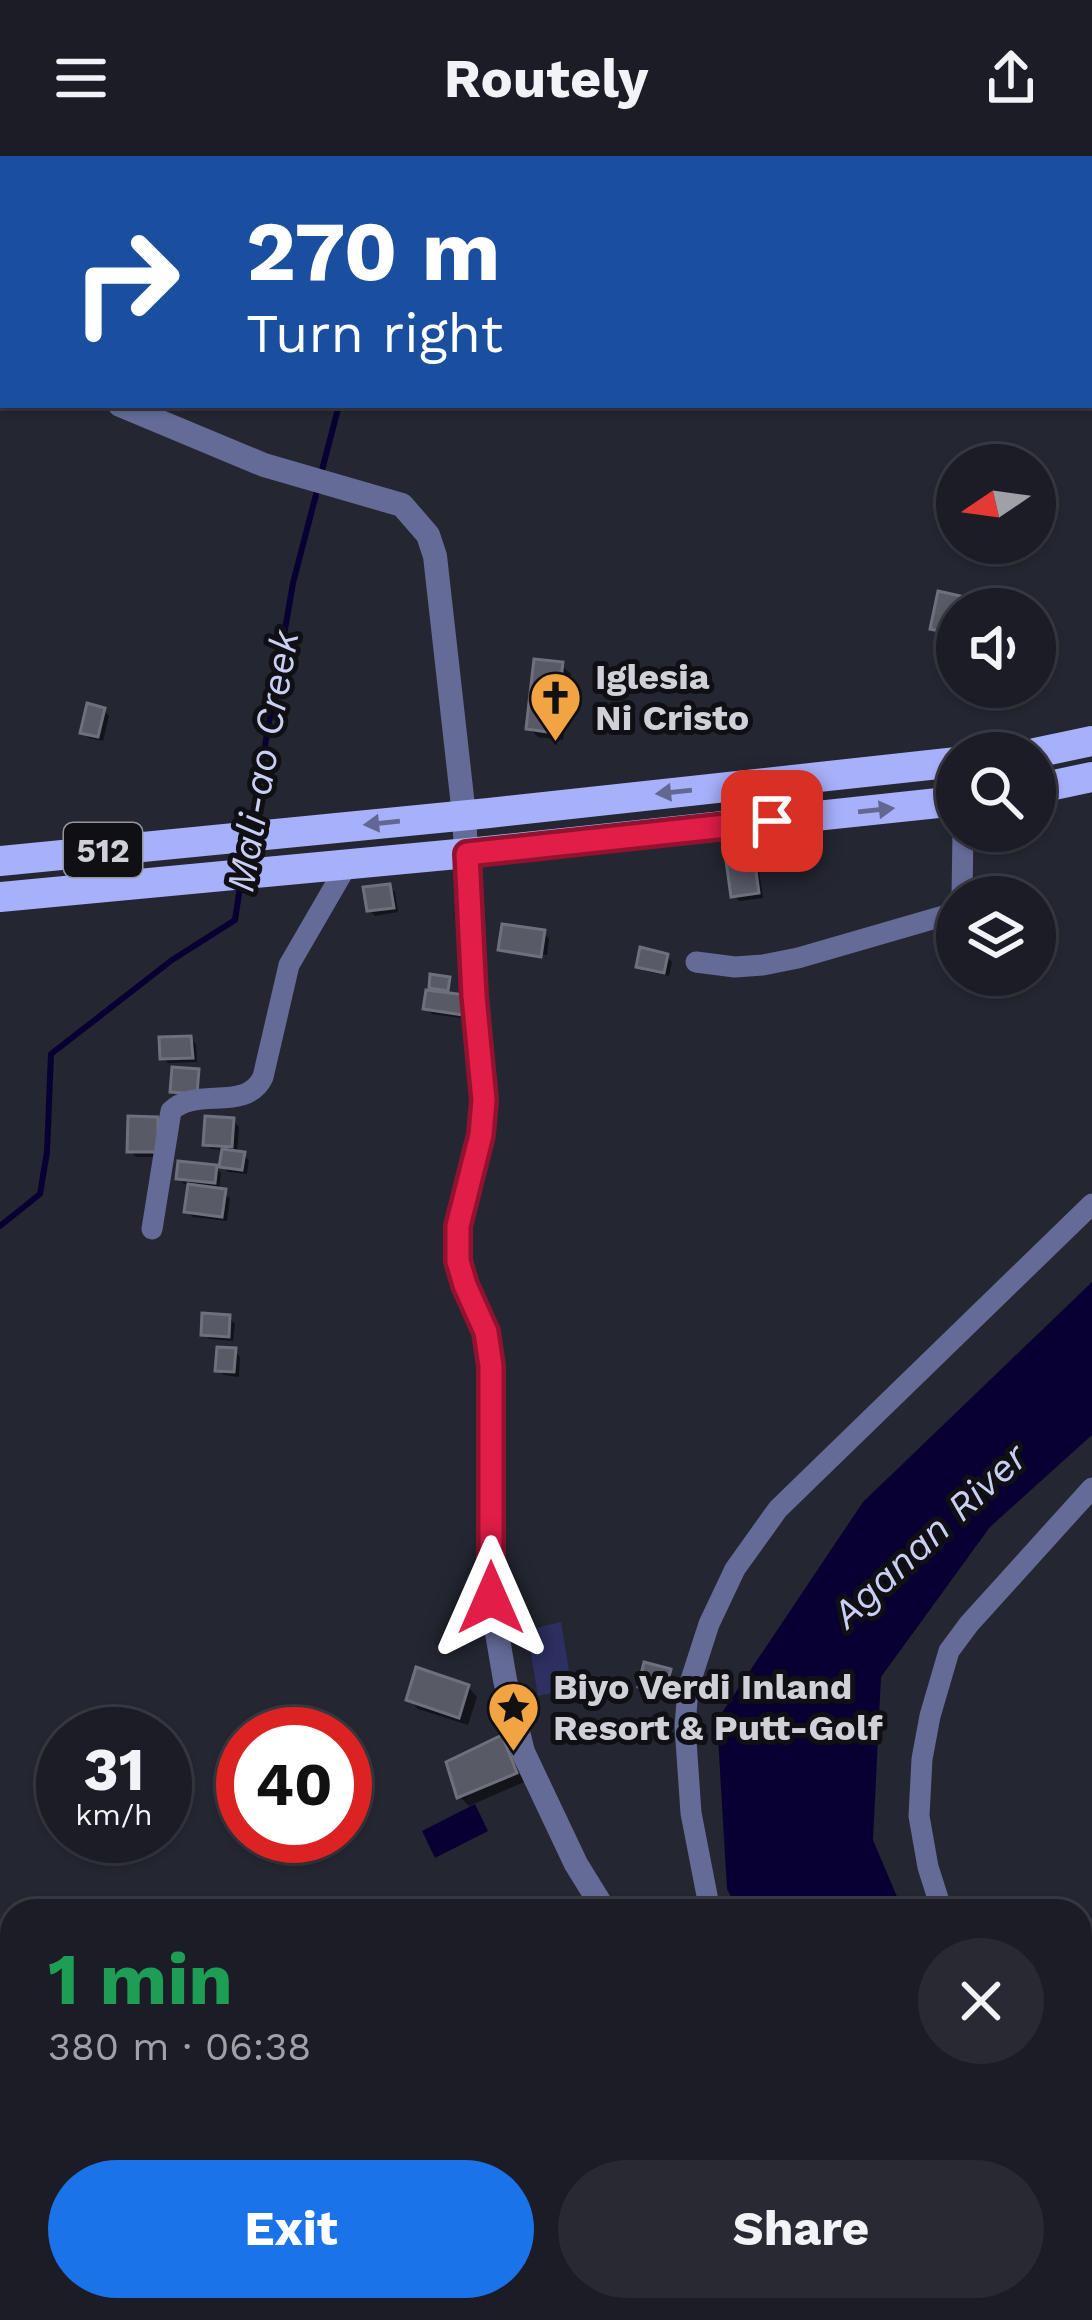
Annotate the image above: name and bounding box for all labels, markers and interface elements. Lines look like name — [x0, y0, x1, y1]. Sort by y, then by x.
icon: menu — [48, 45, 114, 111]
icon: share — [978, 45, 1044, 111]
text: Routely — [444, 47, 648, 110]
text: 270 m — [246, 202, 501, 300]
icon: right — [48, 204, 204, 360]
text: Turn right — [246, 302, 503, 365]
north arrow — [936, 444, 1056, 564]
map controls — [936, 444, 1056, 996]
button: sound — [936, 588, 1056, 708]
water label: Mali-ao Creek — [217, 625, 308, 895]
place label: Iglesia Ni Cristo — [595, 656, 749, 739]
church icon: Iglesia Ni Cristo — [528, 669, 584, 743]
button: search — [936, 732, 1056, 852]
pin — [721, 770, 823, 872]
one-way arrow — [655, 783, 692, 802]
icon: arrive — [739, 788, 805, 854]
one-way arrow — [858, 800, 895, 819]
one-way arrow — [362, 814, 400, 833]
road number: 512 — [64, 823, 142, 877]
button: layers — [936, 876, 1056, 996]
water label: Aganan River — [822, 1433, 1037, 1638]
position arrow — [428, 1535, 554, 1661]
place label: Biyo Verdi Inland Resort & Putt-Golf — [553, 1666, 883, 1749]
place icon: Biyo Verdi Inland Resort & Putt-Golf — [486, 1679, 542, 1753]
speed limit sign: 40 — [216, 1707, 372, 1863]
text: 31 — [83, 1734, 145, 1805]
text: km/h — [75, 1797, 153, 1832]
text: 1 min — [48, 1937, 233, 2021]
button: close — [918, 1938, 1044, 2064]
text: 380 m · 06:38 — [48, 2024, 311, 2069]
button: Exit — [48, 2160, 534, 2298]
button: Share — [558, 2160, 1044, 2298]

